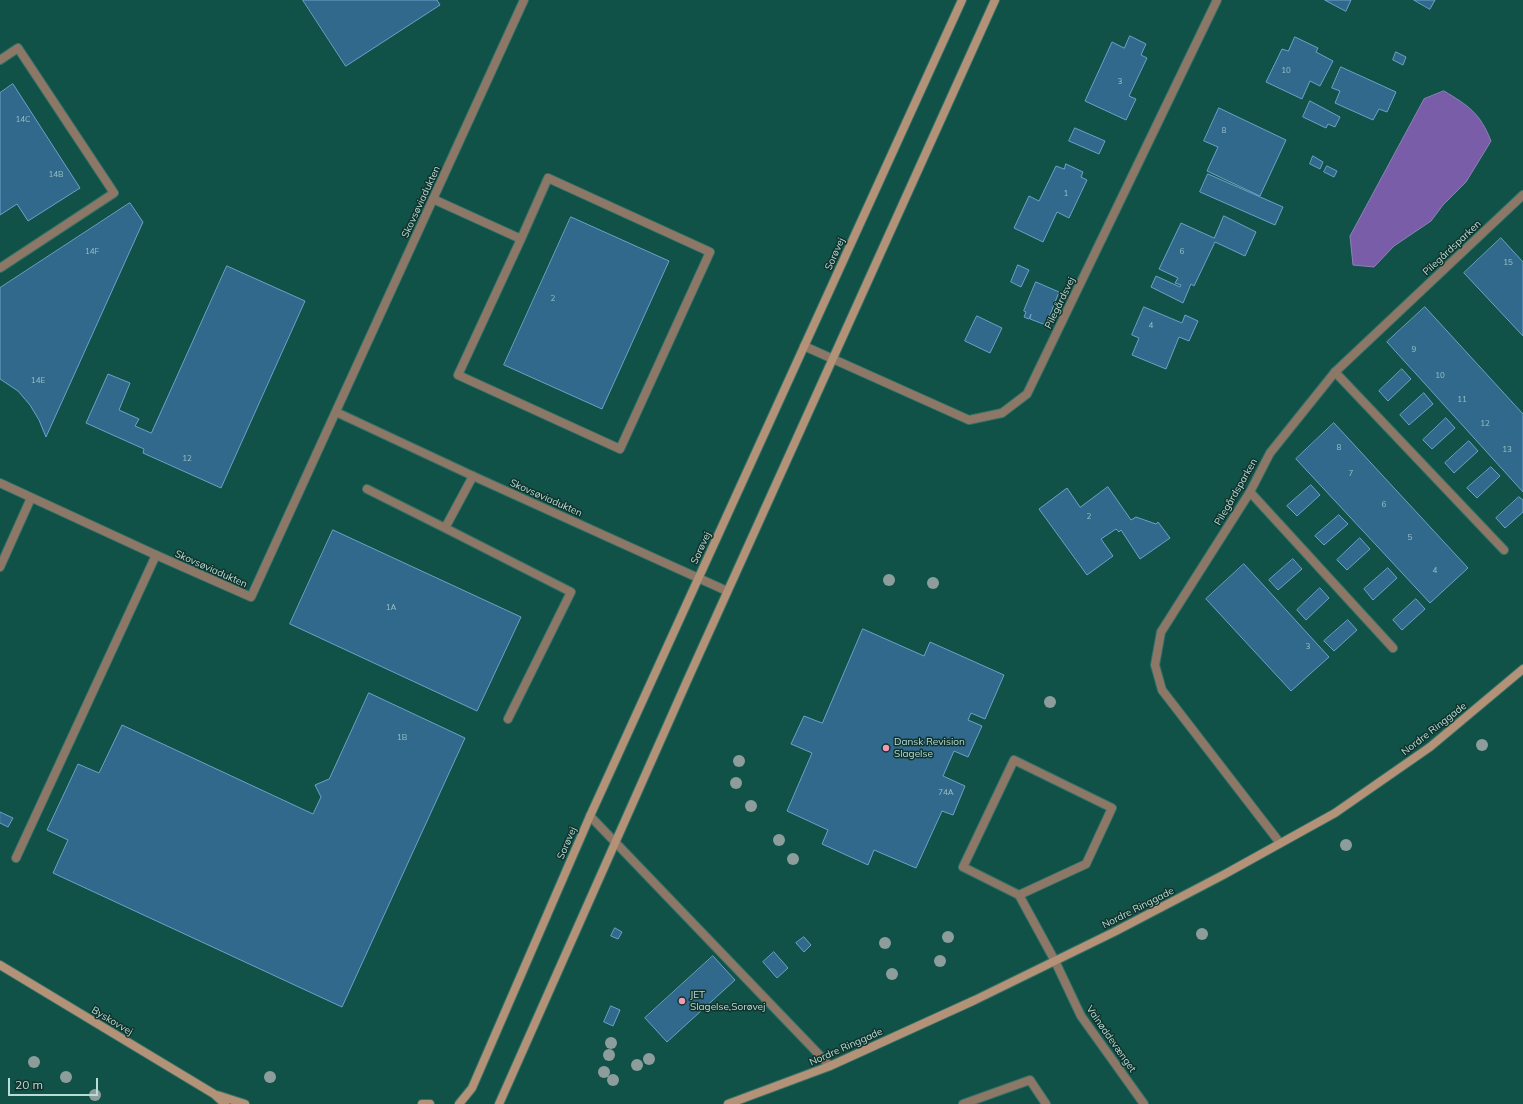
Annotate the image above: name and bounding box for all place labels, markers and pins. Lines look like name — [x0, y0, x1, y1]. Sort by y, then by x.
place label: Dansk Revision Slagelse — [894, 736, 965, 760]
marker: Dansk Revision Slagelse — [881, 743, 891, 753]
place label: JET Slagelse,Sorøvej — [690, 989, 765, 1012]
marker: JET Slagelse,Sorøvej — [677, 996, 687, 1006]

